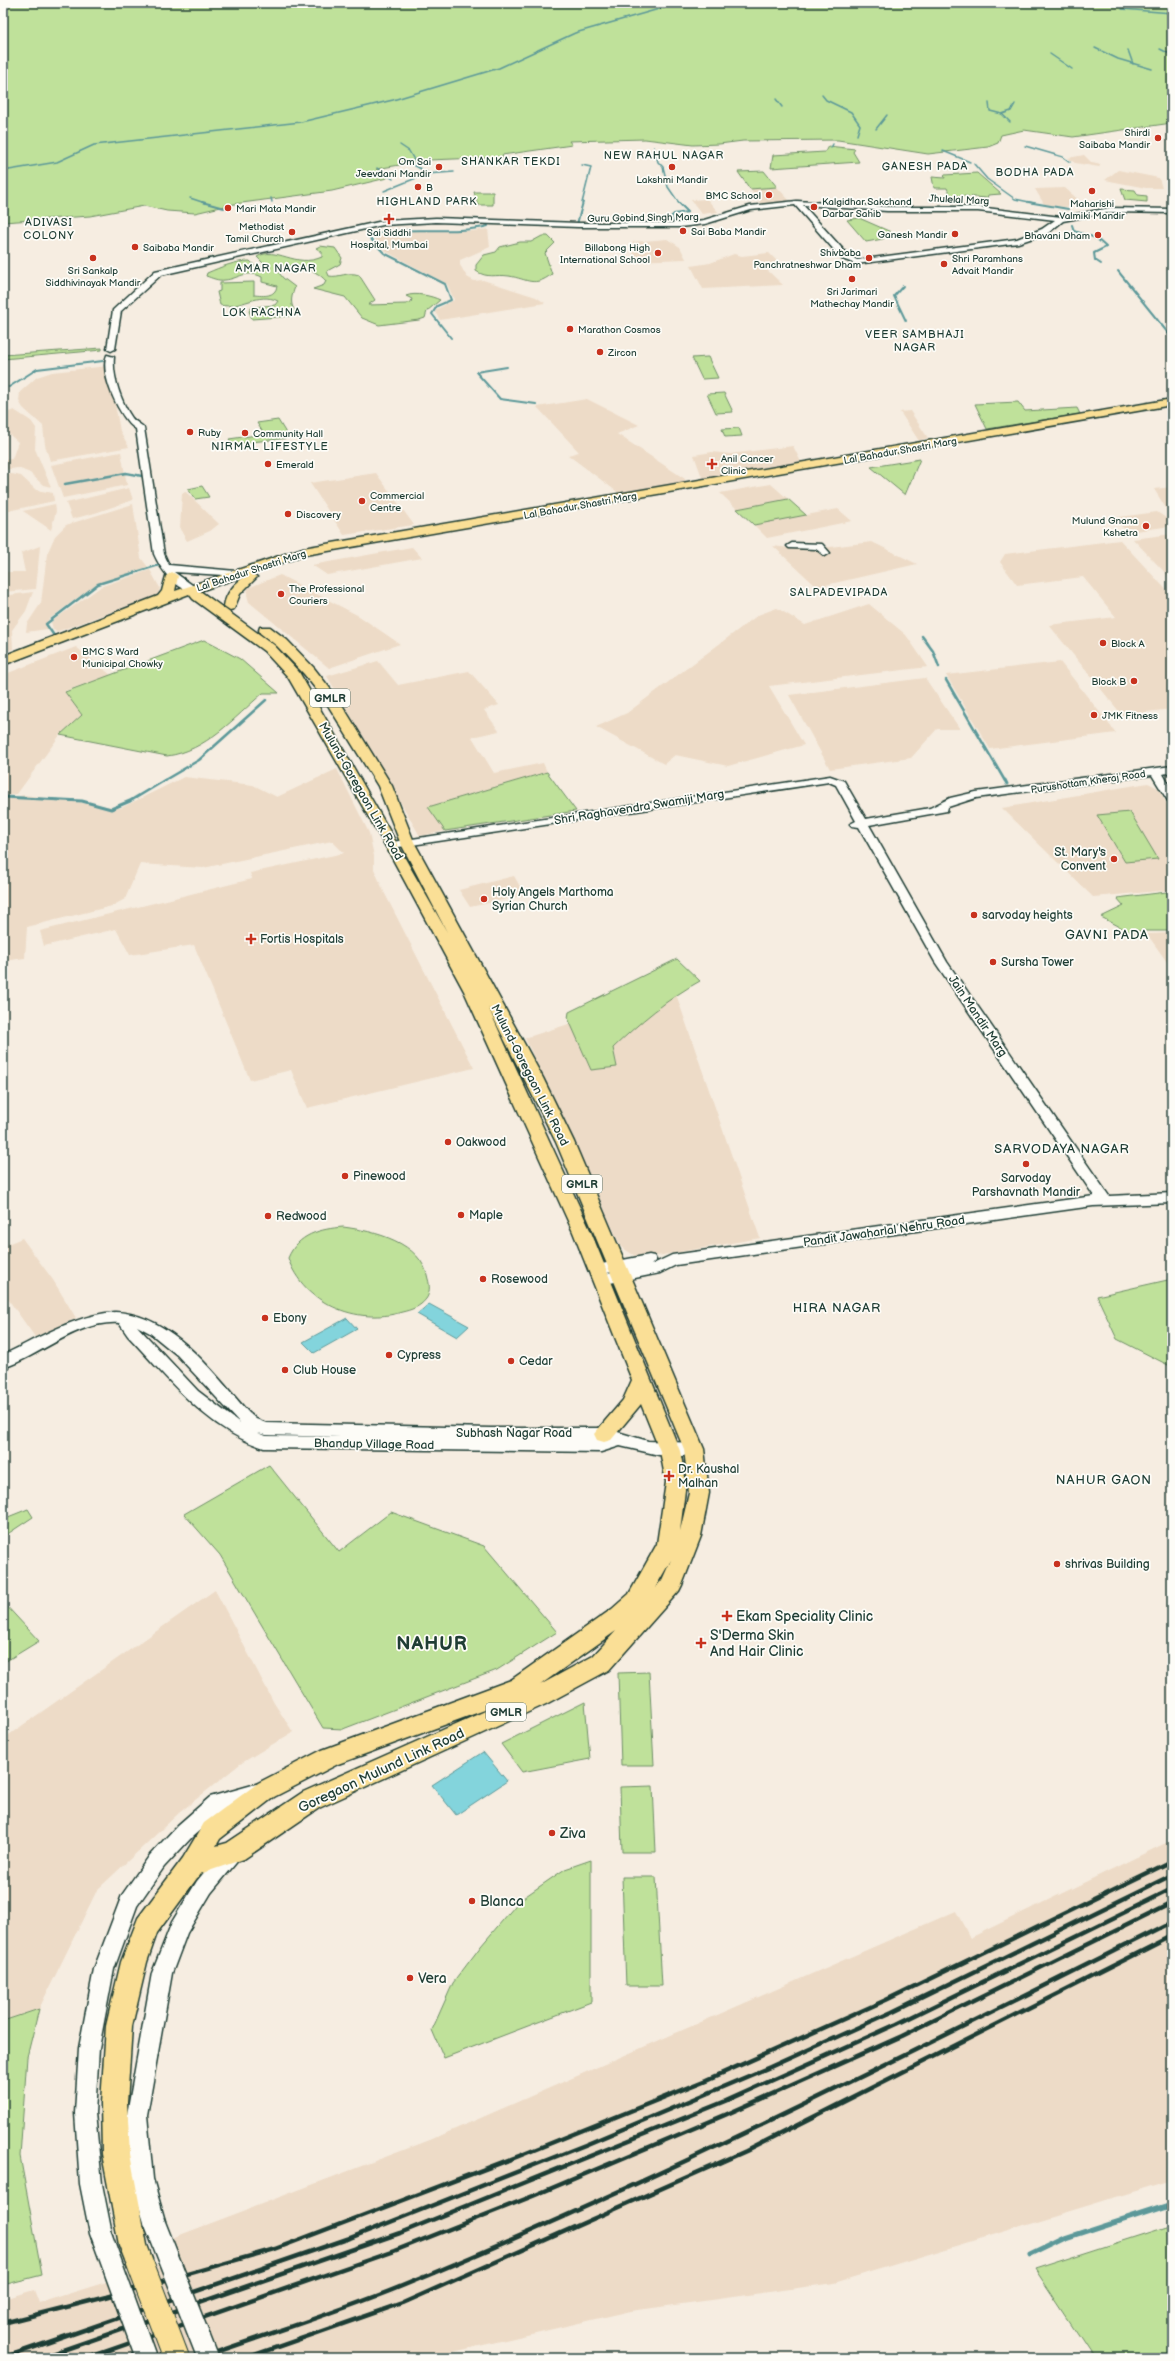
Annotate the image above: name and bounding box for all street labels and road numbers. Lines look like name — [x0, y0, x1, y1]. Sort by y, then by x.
street label: Jhulelal Marg — [928, 192, 990, 208]
street label: Guru Gobind Singh Marg — [587, 211, 699, 225]
street label: Lal Bahadur Shastri Marg — [843, 435, 958, 467]
street label: Lal Bahadur Shastri Marg — [523, 490, 638, 522]
street label: Lal Bahadur Shastri Marg — [195, 547, 308, 594]
road number: GMLR — [310, 689, 350, 707]
street label: Mulund-Goregaon Link Road — [315, 720, 406, 863]
street label: Purushottam Kheraj Road — [1030, 768, 1147, 796]
street label: Shri Raghavendra Swamiji Marg — [553, 787, 725, 828]
street label: Jain Mandir Marg — [945, 973, 1010, 1060]
street label: Mulund-Goregaon Link Road — [487, 1002, 572, 1149]
road number: GMLR — [562, 1175, 602, 1193]
street label: Pandit Jawaharlal Nehru Road — [802, 1213, 966, 1250]
street label: Subhash Nagar Road — [456, 1426, 572, 1441]
street label: Bhandup Village Road — [314, 1436, 434, 1453]
road number: GMLR — [486, 1703, 526, 1721]
street label: Goregaon Mulund Link Road — [295, 1724, 467, 1816]

